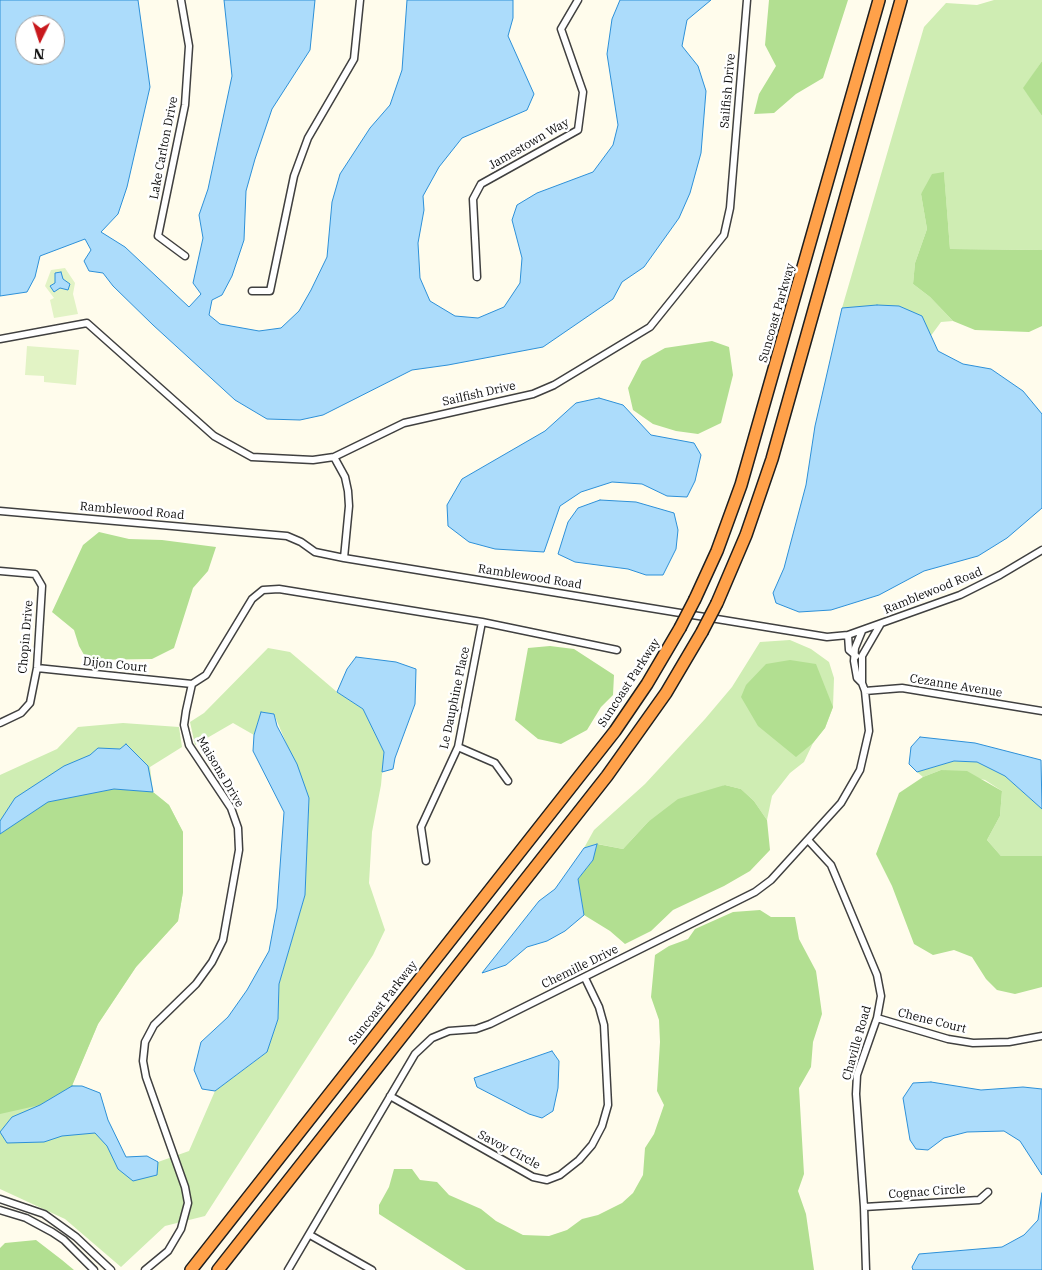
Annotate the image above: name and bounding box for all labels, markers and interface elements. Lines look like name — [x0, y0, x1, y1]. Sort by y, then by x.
north arrow — [15, 15, 65, 65]
text: N — [33, 45, 45, 63]
street label: Sailfish Drive — [718, 53, 738, 129]
street label: Lake Carlton Drive — [147, 95, 181, 201]
street label: Jamestown Way — [486, 115, 572, 173]
street label: Suncoast Parkway — [756, 262, 798, 364]
street label: Sailfish Drive — [441, 379, 517, 409]
street label: Ramblewood Road — [79, 499, 185, 523]
street label: Ramblewood Road — [477, 562, 583, 592]
street label: Ramblewood Road — [882, 565, 984, 617]
street label: Chopin Drive — [16, 600, 36, 674]
street label: Suncoast Parkway — [595, 636, 663, 730]
street label: Le Dauphine Place — [437, 645, 473, 751]
street label: Dijon Court — [82, 654, 148, 676]
street label: Cezanne Avenue — [909, 672, 1003, 700]
street label: Maisons Drive — [193, 734, 247, 810]
street label: Chemille Drive — [539, 942, 621, 992]
street label: Suncoast Parkway — [346, 958, 420, 1048]
street label: Chaville Road — [839, 1004, 875, 1082]
street label: Chene Court — [896, 1006, 968, 1036]
street label: Savoy Circle — [475, 1128, 543, 1172]
street label: Cognac Circle — [888, 1182, 966, 1202]

